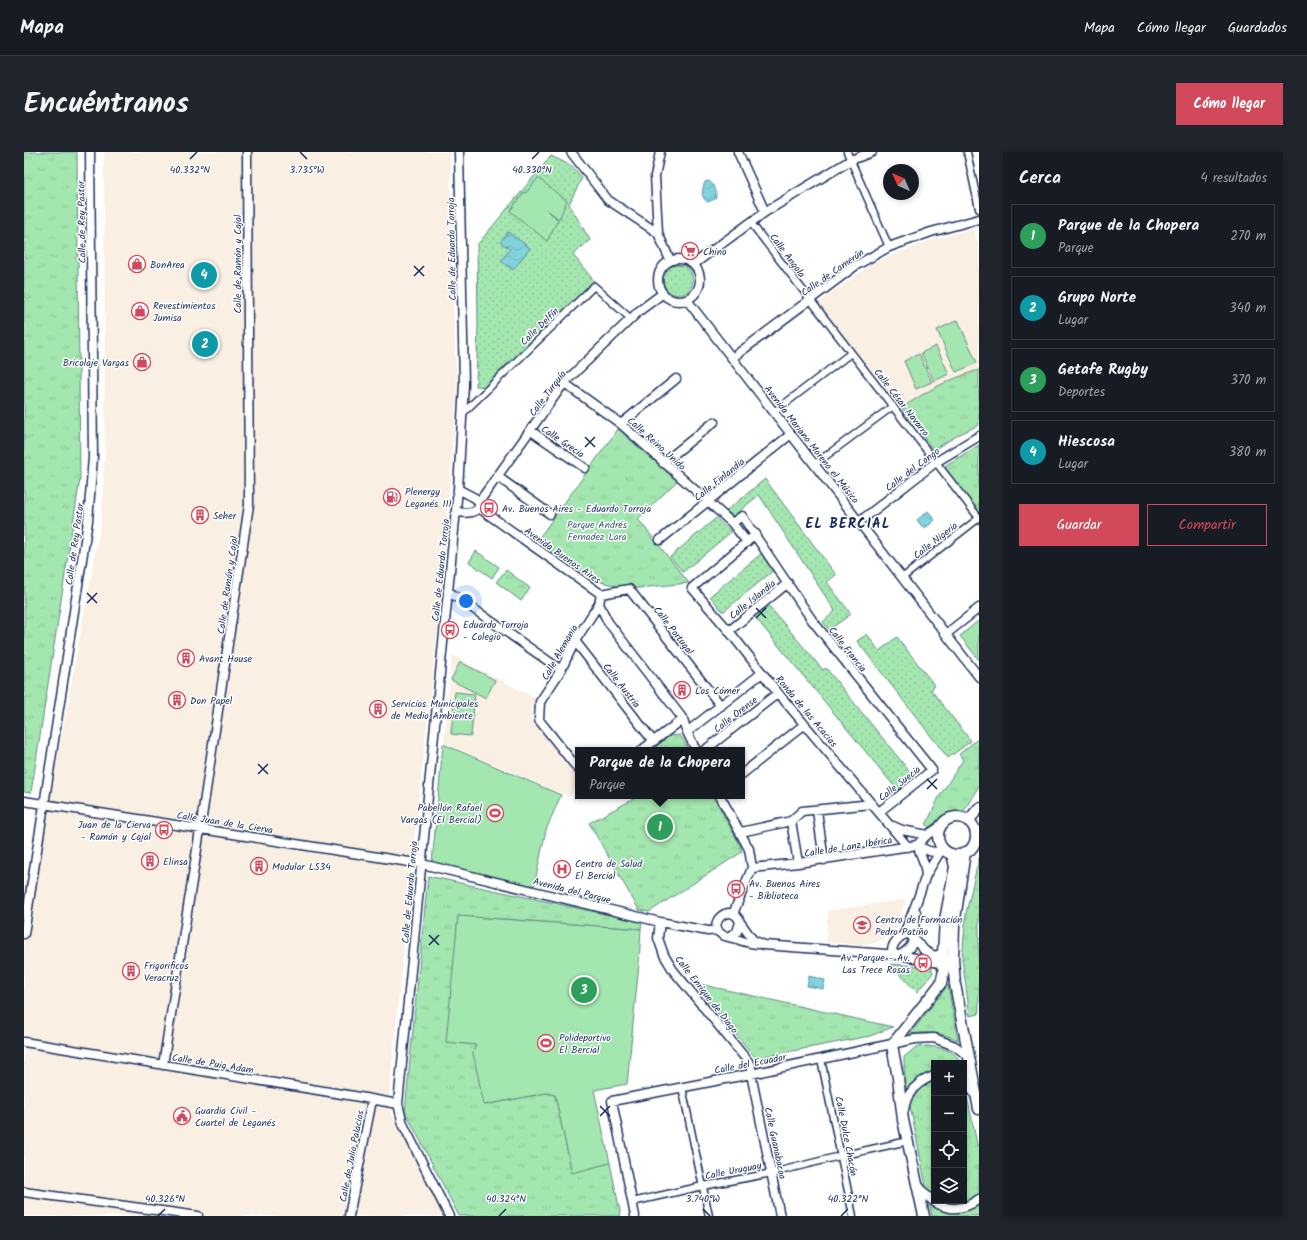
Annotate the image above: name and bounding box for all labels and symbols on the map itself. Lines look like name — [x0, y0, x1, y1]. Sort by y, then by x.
text: 40.332°N — [170, 162, 210, 178]
text: 3.735°W — [290, 162, 325, 178]
text: 40.330°N — [512, 162, 552, 178]
north arrow — [883, 164, 919, 200]
street label: Calle de Rey Pastor — [73, 180, 91, 263]
street label: Calle de Eduardo Torroja — [443, 197, 461, 301]
street label: Calle de Ramón y Cajal — [230, 214, 246, 314]
street label: Calle Angola — [765, 230, 809, 281]
supermarket icon: Chino — [680, 241, 700, 261]
place label: Chino — [703, 244, 727, 260]
street label: Calle de Camerún — [798, 245, 868, 301]
shop icon: BonArea — [127, 254, 147, 274]
place label: BonArea — [150, 257, 185, 273]
pin: 4 — [191, 260, 217, 290]
place label: Revestimientos Jumisa — [153, 298, 216, 326]
shop icon: Revestimientos Jumisa — [130, 301, 150, 321]
street label: Calle Delfín — [517, 304, 563, 349]
pin: 2 — [192, 329, 218, 359]
shop icon: Bricolaje Vargas — [132, 352, 152, 372]
place label: Bricolaje Vargas — [63, 355, 130, 371]
street label: Calle César Navarro — [870, 365, 933, 440]
street label: Calle Turquía — [525, 367, 571, 420]
street label: Avenida Mariano Moreno el Músico — [760, 382, 863, 508]
street label: Calle Reino Unido — [624, 413, 689, 475]
street label: Calle Grecia — [537, 421, 588, 462]
street label: Calle del Congo — [882, 444, 944, 496]
street label: Calle Finlandia — [691, 454, 749, 505]
place label: Plenergy Leganés III — [405, 484, 452, 512]
fuel station icon: Plenergy Leganés III — [382, 487, 402, 507]
bus stop icon: Av. Buenos Aires - Eduardo Torroja — [479, 498, 499, 518]
street label: Calle de Rey Pastor — [61, 501, 89, 586]
place label: Av. Buenos Aires - Eduardo Torroja — [502, 501, 651, 517]
building icon: Seher — [190, 505, 210, 525]
place label: Seher — [213, 508, 237, 524]
district label: EL BERCIAL — [805, 513, 891, 535]
park label: Parque Andrés Fernadez Lara — [567, 517, 628, 545]
street label: Calle de Eduardo Torroja — [428, 518, 454, 622]
street label: Calle Nigeria — [910, 518, 962, 563]
street label: Avenida Buenos Aires — [521, 523, 605, 589]
street label: Calle de Ramón y Cajal — [213, 534, 243, 635]
street label: Calle Islandia — [726, 576, 780, 624]
your location — [456, 591, 476, 611]
street label: Calle Portugal — [649, 603, 698, 659]
place label: Eduardo Torroja - Colegio — [463, 617, 529, 645]
bus stop icon: Eduardo Torroja - Colegio — [440, 620, 460, 640]
street label: Calle Alemania — [537, 621, 582, 683]
street label: Calle Francia — [824, 623, 870, 676]
building icon: Avant House — [176, 648, 196, 668]
place label: Avant House — [199, 651, 252, 667]
street label: Calle Austria — [598, 660, 644, 712]
street label: Ronda de las Acacias — [771, 672, 842, 752]
building icon: Los Cómer — [672, 680, 692, 700]
place label: Los Cómer — [695, 683, 740, 699]
building icon: Don Papel — [167, 690, 187, 710]
street label: Calle Orense — [710, 692, 761, 737]
place label: Don Papel — [190, 693, 233, 709]
place label: Servicios Municipales de Medio Ambiente — [391, 696, 479, 724]
building icon: Servicios Municipales de Medio Ambiente — [368, 699, 388, 719]
street label: Calle Suecia — [875, 762, 925, 806]
place label: Pabellón Rafael Vargas (El Bercial) — [401, 800, 483, 828]
sports icon: Pabellón Rafael Vargas (El Bercial) — [485, 803, 505, 823]
street label: Calle Juan de la Cierva — [176, 807, 274, 839]
pin: 1 — [647, 812, 673, 842]
place label: Juan de la Cierva - Ramón y Cajal — [78, 817, 152, 845]
bus stop icon: Juan de la Cierva - Ramón y Cajal — [154, 820, 174, 840]
street label: Calle de Lanz Ibérica — [803, 832, 894, 862]
street label: Calle de Eduardo Torroja — [398, 840, 422, 944]
building icon: Elinsa — [140, 851, 160, 871]
place label: Elinsa — [163, 854, 188, 870]
building icon: Modular LS34 — [249, 856, 269, 876]
place label: Centro de Salud El Bercial — [575, 856, 643, 884]
place label: Modular LS34 — [272, 859, 331, 875]
hospital icon: Centro de Salud El Bercial — [552, 859, 572, 879]
street label: Avenida del Parque — [531, 874, 613, 908]
place label: Av. Buenos Aires - Biblioteca — [749, 876, 821, 904]
bus stop icon: Av. Buenos Aires - Biblioteca — [726, 879, 746, 899]
place label: Centro de Formación Pedro Patiño — [875, 912, 962, 940]
school or university icon: Centro de Formación Pedro Patiño — [852, 915, 872, 935]
place label: Av. Parque - Av. Las Trece Rosas — [841, 950, 911, 978]
street label: Calle Enrique de Diago — [671, 952, 742, 1037]
bus stop icon: Av. Parque - Av. Las Trece Rosas — [913, 953, 933, 973]
place label: Frigorificos Veracruz — [144, 958, 189, 986]
building icon: Frigorificos Veracruz — [121, 961, 141, 981]
pin: 3 — [571, 975, 597, 1005]
place label: Polideportivo El Bercial — [559, 1030, 611, 1058]
sports icon: Polideportivo El Bercial — [536, 1033, 556, 1053]
street label: Calle del Ecuador — [713, 1049, 788, 1079]
street label: Calle de Puig Adam — [171, 1050, 255, 1078]
street label: Calle Dulce Chacón — [830, 1095, 862, 1178]
place label: Guardia Civil - Cuartel de Leganés — [195, 1103, 276, 1131]
public building icon: Guardia Civil - Cuartel de Leganés — [172, 1106, 192, 1126]
street label: Calle Guanabacoa — [760, 1106, 791, 1181]
street label: Calle de Julio Palacios — [335, 1108, 369, 1204]
street label: Calle Uruguay — [704, 1158, 763, 1184]
text: 40.326°N — [145, 1191, 185, 1207]
text: 40.324°N — [486, 1191, 526, 1207]
text: 3.740°W — [686, 1191, 720, 1207]
text: 40.322°N — [828, 1191, 868, 1207]

